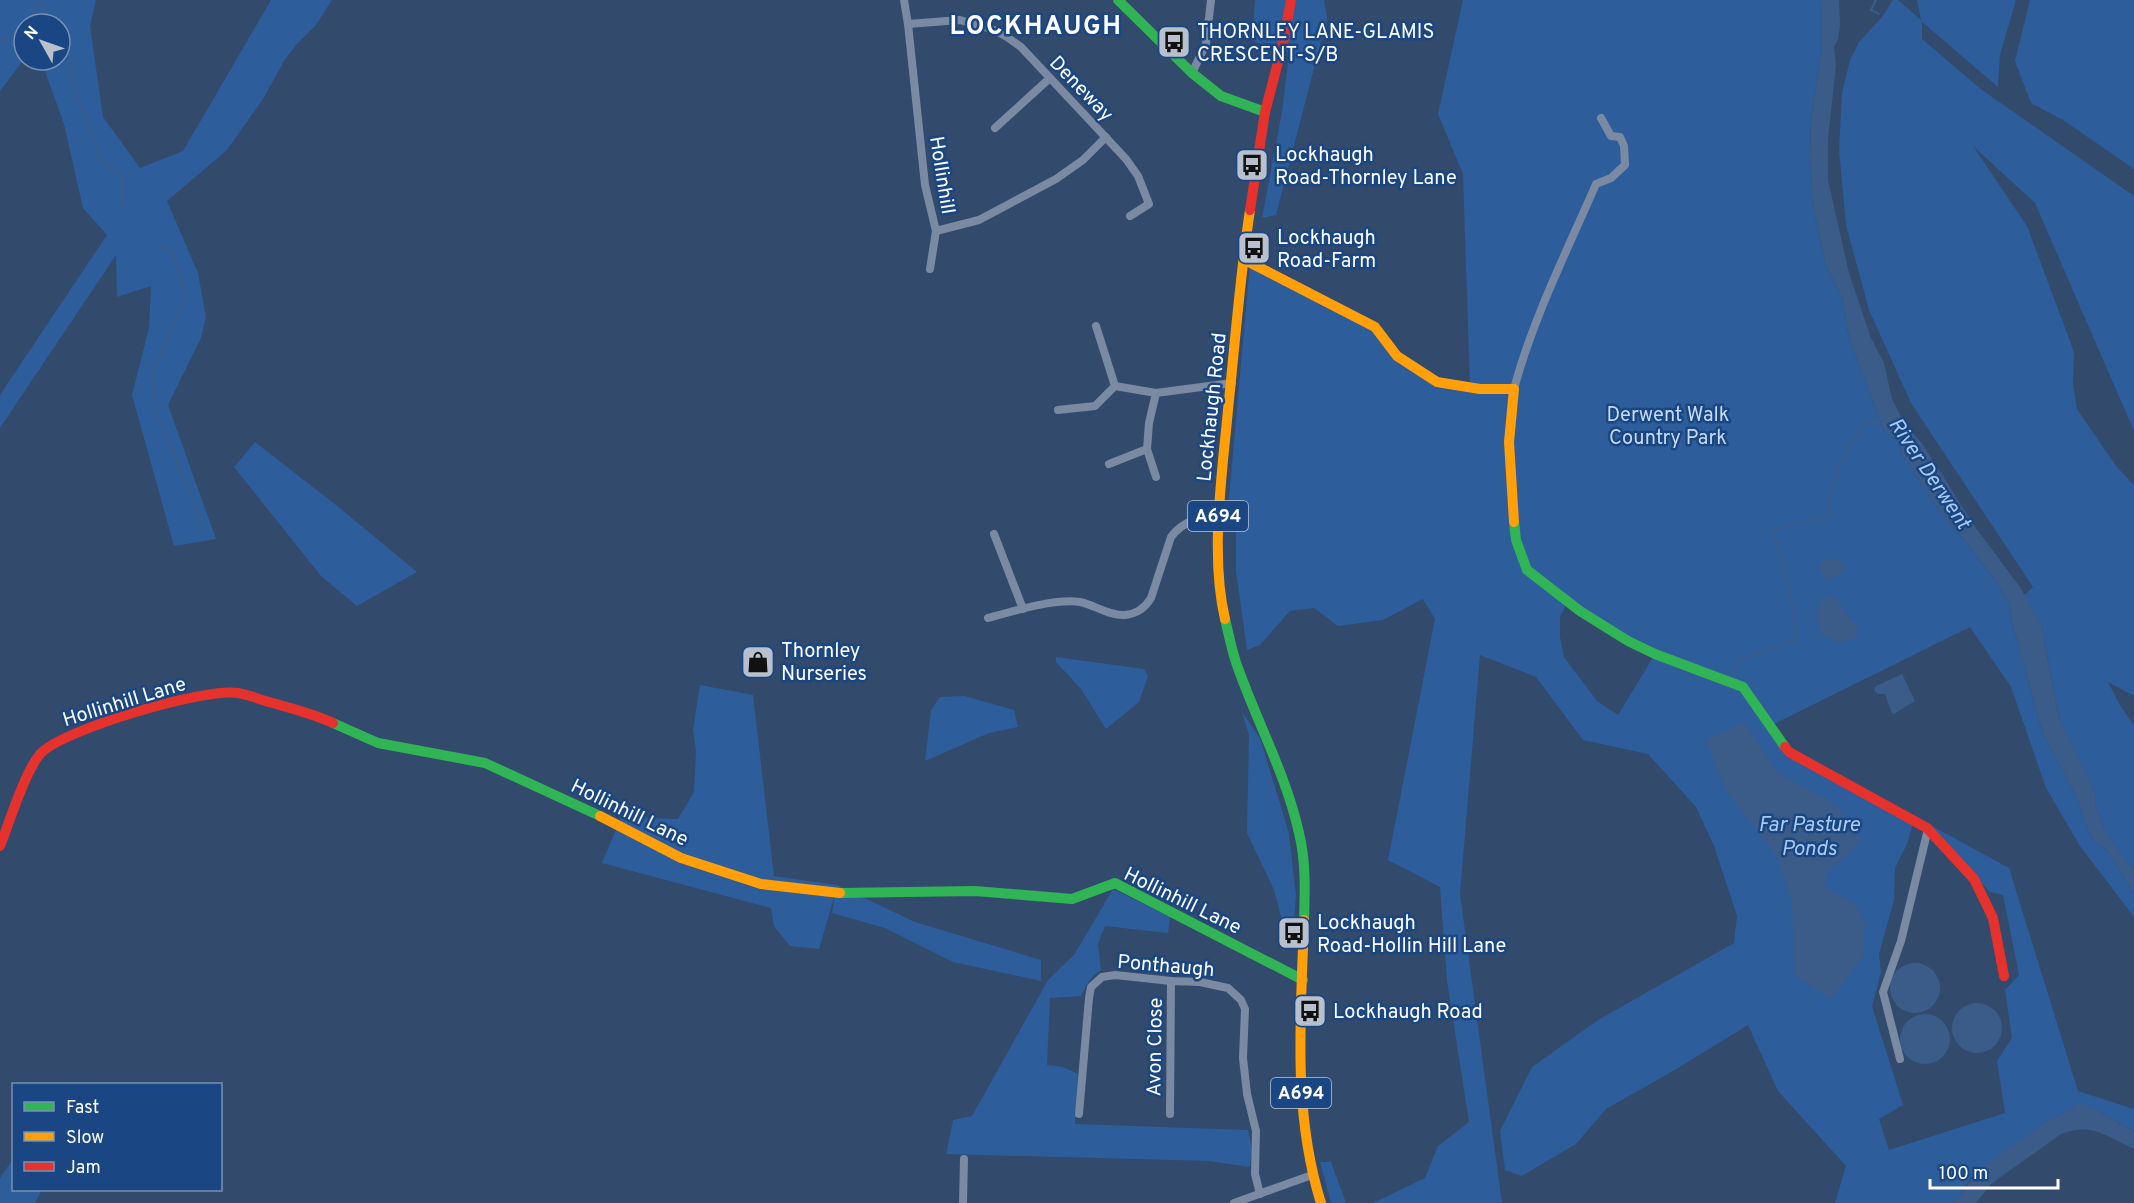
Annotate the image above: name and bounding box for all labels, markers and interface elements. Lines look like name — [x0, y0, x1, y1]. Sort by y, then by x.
district label: LOCKHAUGH — [950, 11, 1122, 44]
north arrow — [12, 12, 72, 72]
place label: THORNLEY LANE-GLAMIS CRESCENT-S/B — [1197, 20, 1434, 69]
text: N — [21, 23, 43, 44]
bus stop icon: THORNLEY LANE-GLAMIS CRESCENT-S/B — [1156, 24, 1192, 60]
street label: Deneway — [1043, 51, 1118, 128]
street label: Hollinhill — [922, 134, 960, 216]
place label: Lockhaugh Road-Thornley Lane — [1275, 143, 1457, 192]
bus stop icon: Lockhaugh Road-Thornley Lane — [1234, 147, 1270, 183]
place label: Lockhaugh Road-Farm — [1277, 226, 1376, 275]
bus stop icon: Lockhaugh Road-Farm — [1236, 230, 1272, 266]
street label: Lockhaugh Road — [1192, 331, 1234, 483]
park label: Derwent Walk Country Park — [1607, 403, 1729, 452]
water label: River Derwent — [1882, 413, 1977, 536]
road number: A694 — [1188, 501, 1248, 531]
place label: Thornley Nurseries — [781, 639, 867, 688]
shop icon: Thornley Nurseries — [740, 644, 776, 680]
street label: Hollinhill Lane — [60, 672, 190, 734]
street label: Hollinhill Lane — [566, 774, 692, 853]
water label: Far Pasture Ponds — [1758, 812, 1861, 863]
street label: Hollinhill Lane — [1119, 862, 1245, 941]
place label: Lockhaugh Road-Hollin Hill Lane — [1317, 911, 1506, 960]
bus stop icon: Lockhaugh Road-Hollin Hill Lane — [1276, 915, 1312, 951]
street label: Ponthaugh — [1116, 950, 1215, 984]
bus stop icon: Lockhaugh Road — [1292, 993, 1328, 1029]
street label: Avon Close — [1142, 997, 1170, 1097]
place label: Lockhaugh Road — [1333, 1000, 1483, 1026]
road number: A694 — [1271, 1078, 1331, 1108]
legend — [12, 1083, 222, 1191]
text: Fast — [66, 1097, 99, 1120]
text: Slow — [66, 1127, 104, 1150]
scale bar — [1930, 1152, 2058, 1190]
text: Jam — [66, 1157, 101, 1180]
text: 100 m — [1939, 1163, 1988, 1186]

